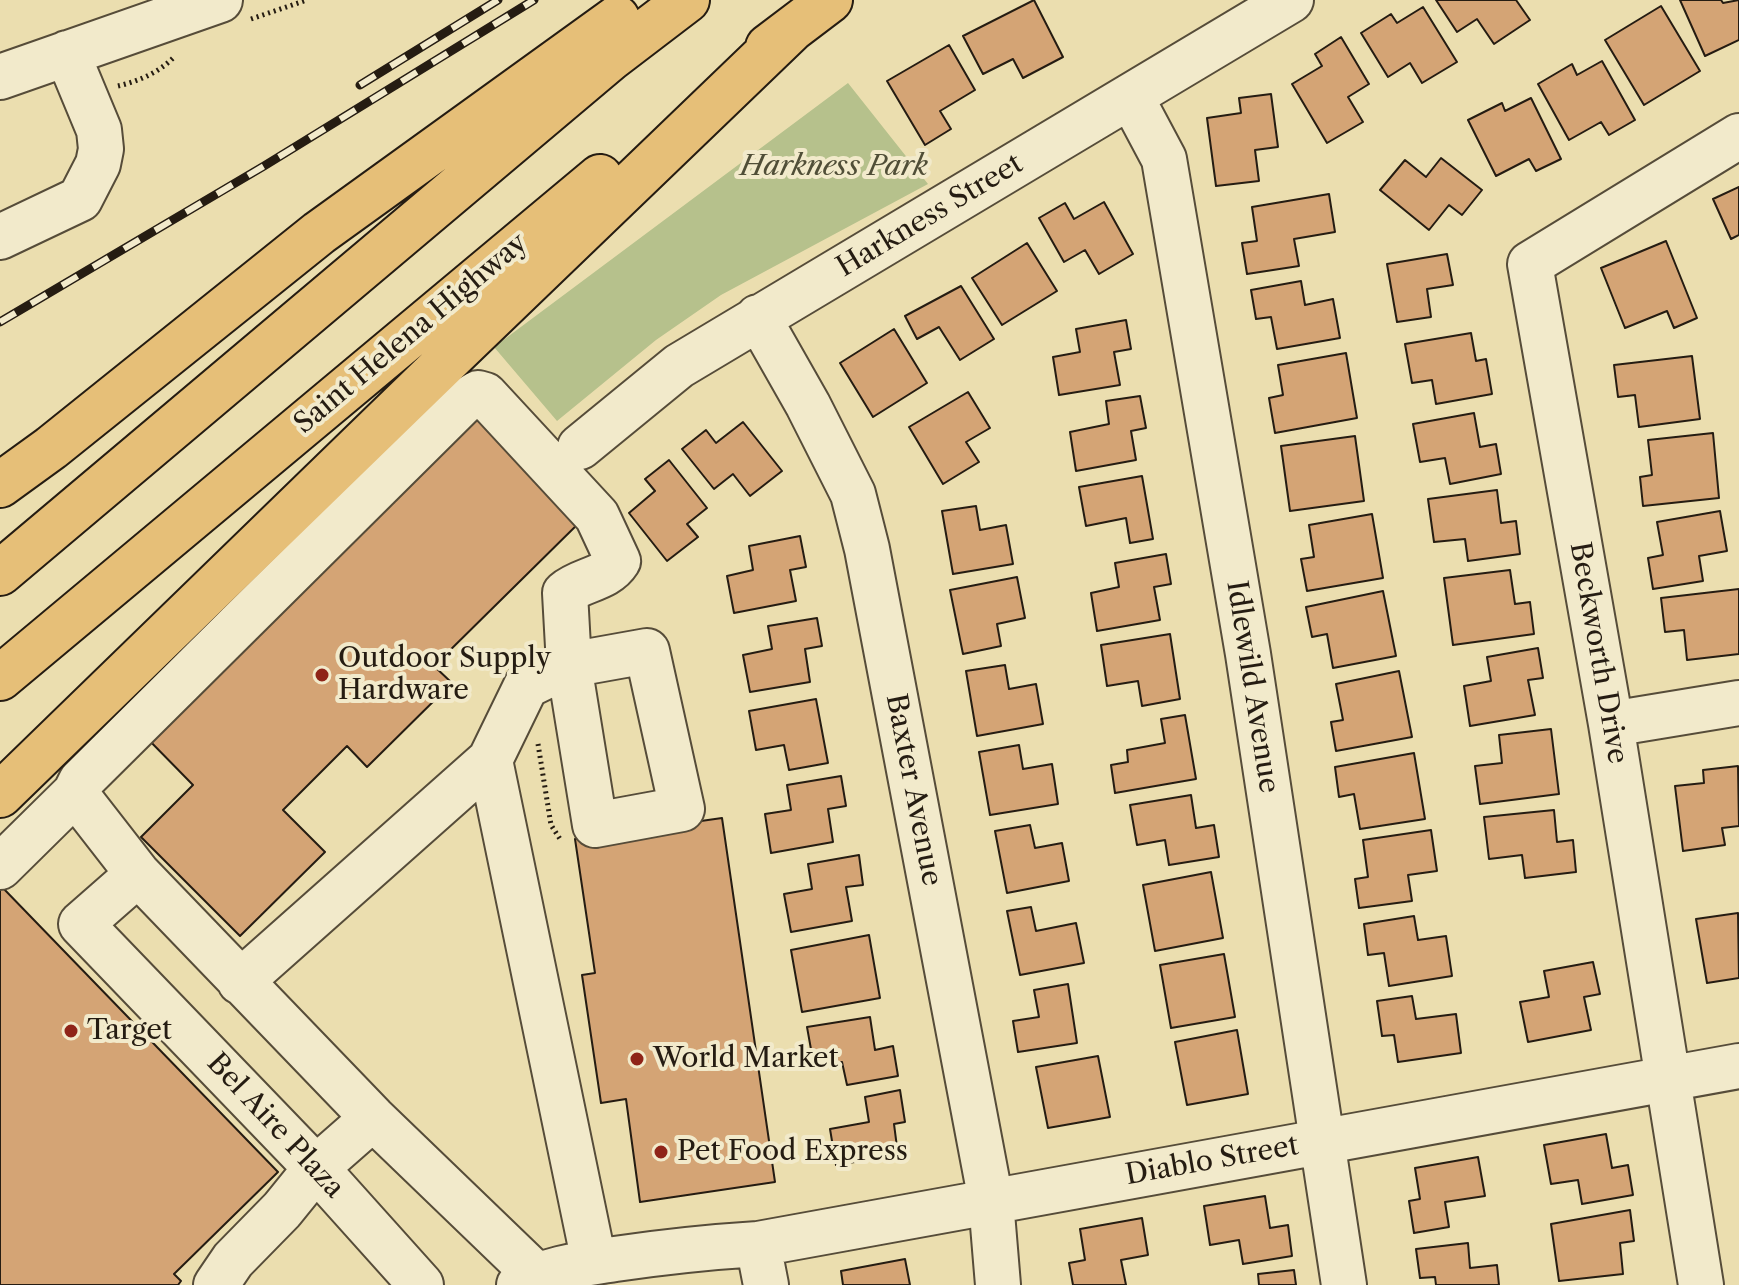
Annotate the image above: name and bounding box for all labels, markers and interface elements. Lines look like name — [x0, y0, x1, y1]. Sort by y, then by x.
street label: Harkness Street — [831, 147, 1029, 285]
park label: Harkness Park — [740, 150, 928, 184]
street label: Saint Helena Highway — [288, 227, 534, 441]
street label: Beckworth Drive — [1562, 540, 1634, 766]
street label: Idlewild Avenue — [1219, 578, 1285, 796]
place label: Outdoor Supply Hardware — [338, 642, 551, 708]
marker: Outdoor Supply Hardware — [313, 666, 331, 684]
street label: Baxter Avenue — [878, 691, 948, 889]
place label: Target — [87, 1014, 172, 1048]
marker: Target — [62, 1022, 80, 1040]
place label: World Market — [653, 1042, 838, 1076]
street label: Bel Aire Plaza — [199, 1047, 351, 1205]
marker: World Market — [628, 1050, 646, 1068]
street label: Diablo Street — [1123, 1129, 1301, 1193]
place label: Pet Food Express — [677, 1135, 908, 1169]
marker: Pet Food Express — [652, 1143, 670, 1161]

